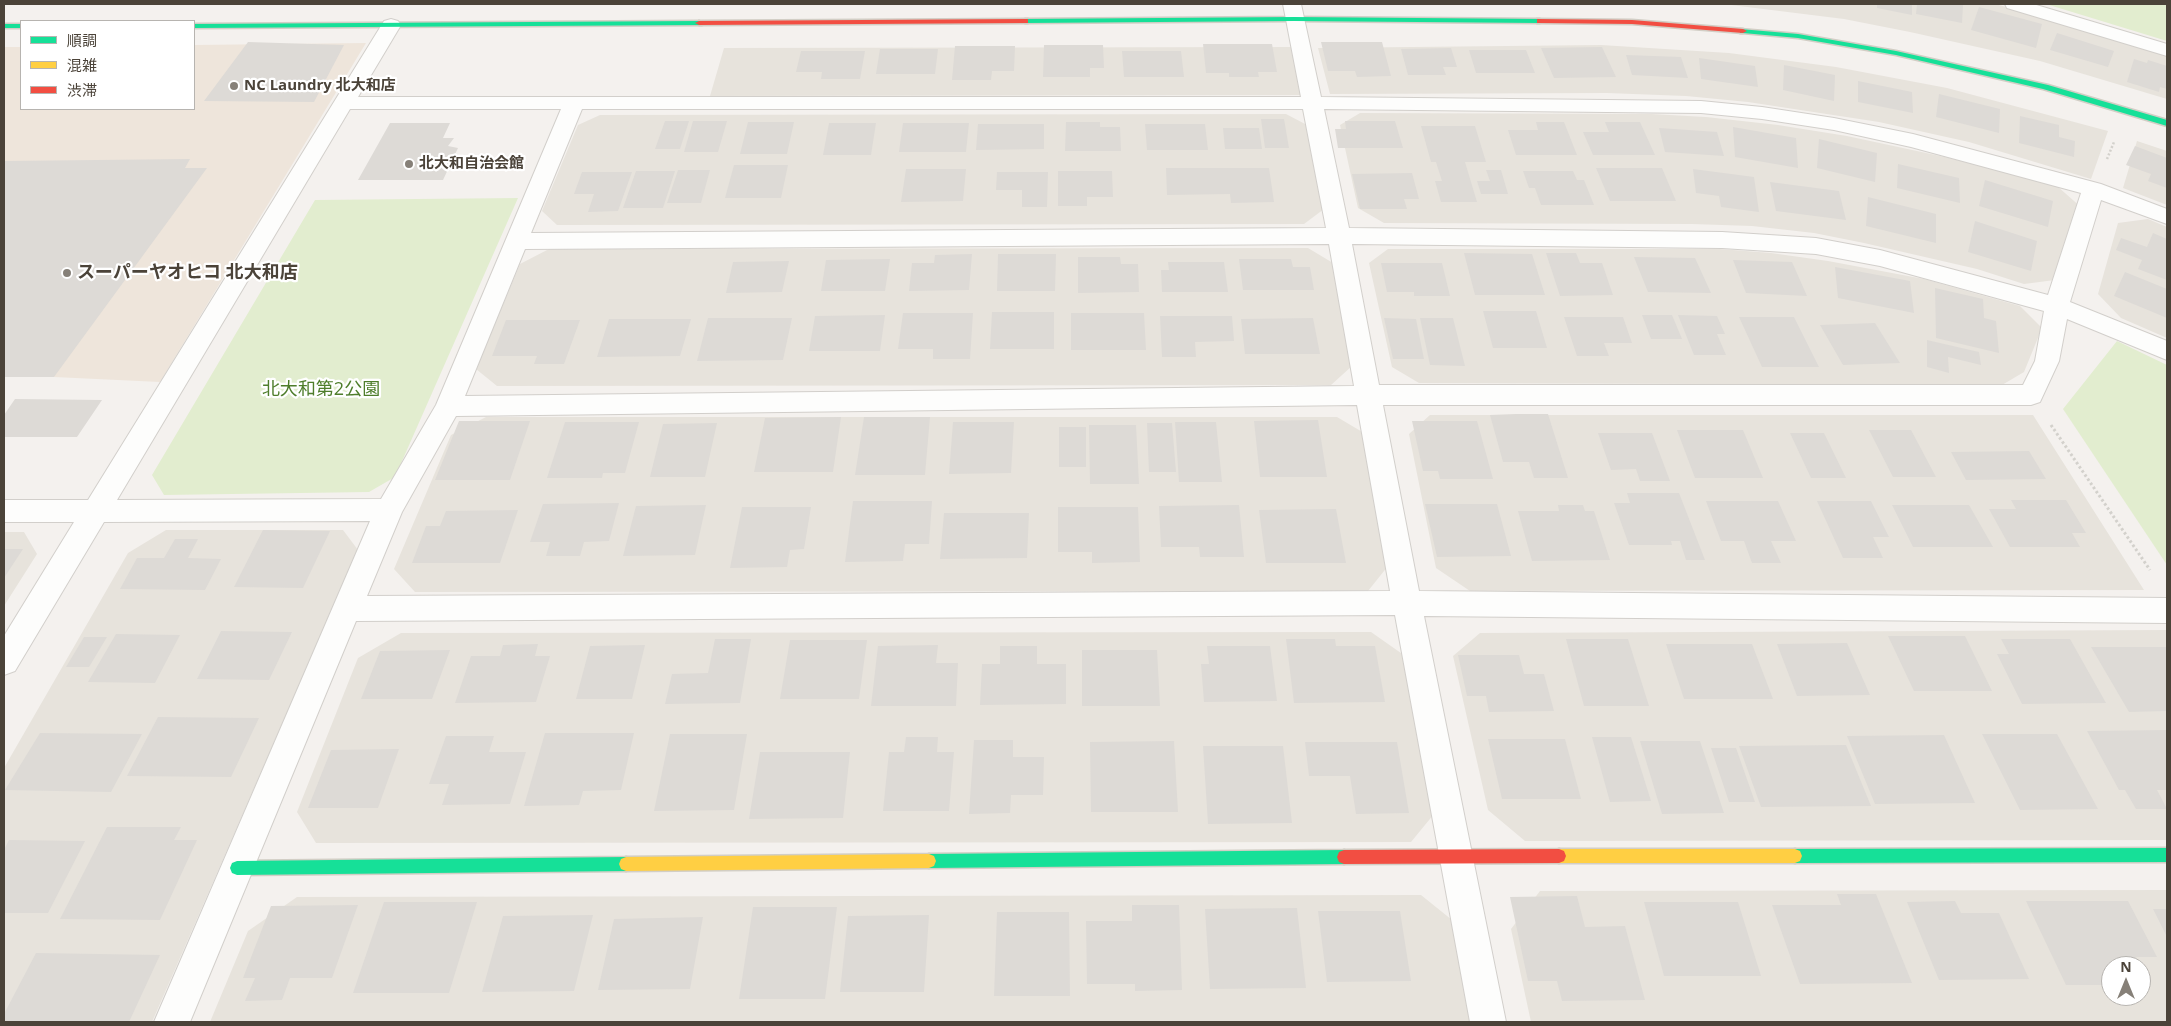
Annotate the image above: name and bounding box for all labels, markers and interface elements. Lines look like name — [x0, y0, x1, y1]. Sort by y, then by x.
legend — [20, 20, 195, 110]
text: 順調 — [67, 30, 97, 50]
text: 混雑 — [67, 55, 97, 75]
place label: NC Laundry 北大和店 — [244, 77, 396, 95]
text: 渋滞 — [67, 80, 97, 100]
marker: NC Laundry 北大和店 — [228, 80, 240, 92]
place label: 北大和自治会館 — [419, 155, 524, 173]
marker: 北大和自治会館 — [403, 158, 415, 170]
place label: スーパーヤオヒコ 北大和店 — [77, 262, 298, 284]
marker: スーパーヤオヒコ 北大和店 — [61, 267, 73, 279]
park label: 北大和第2公園 — [262, 379, 380, 401]
north arrow — [2101, 956, 2151, 1006]
text: N — [2120, 957, 2132, 976]

